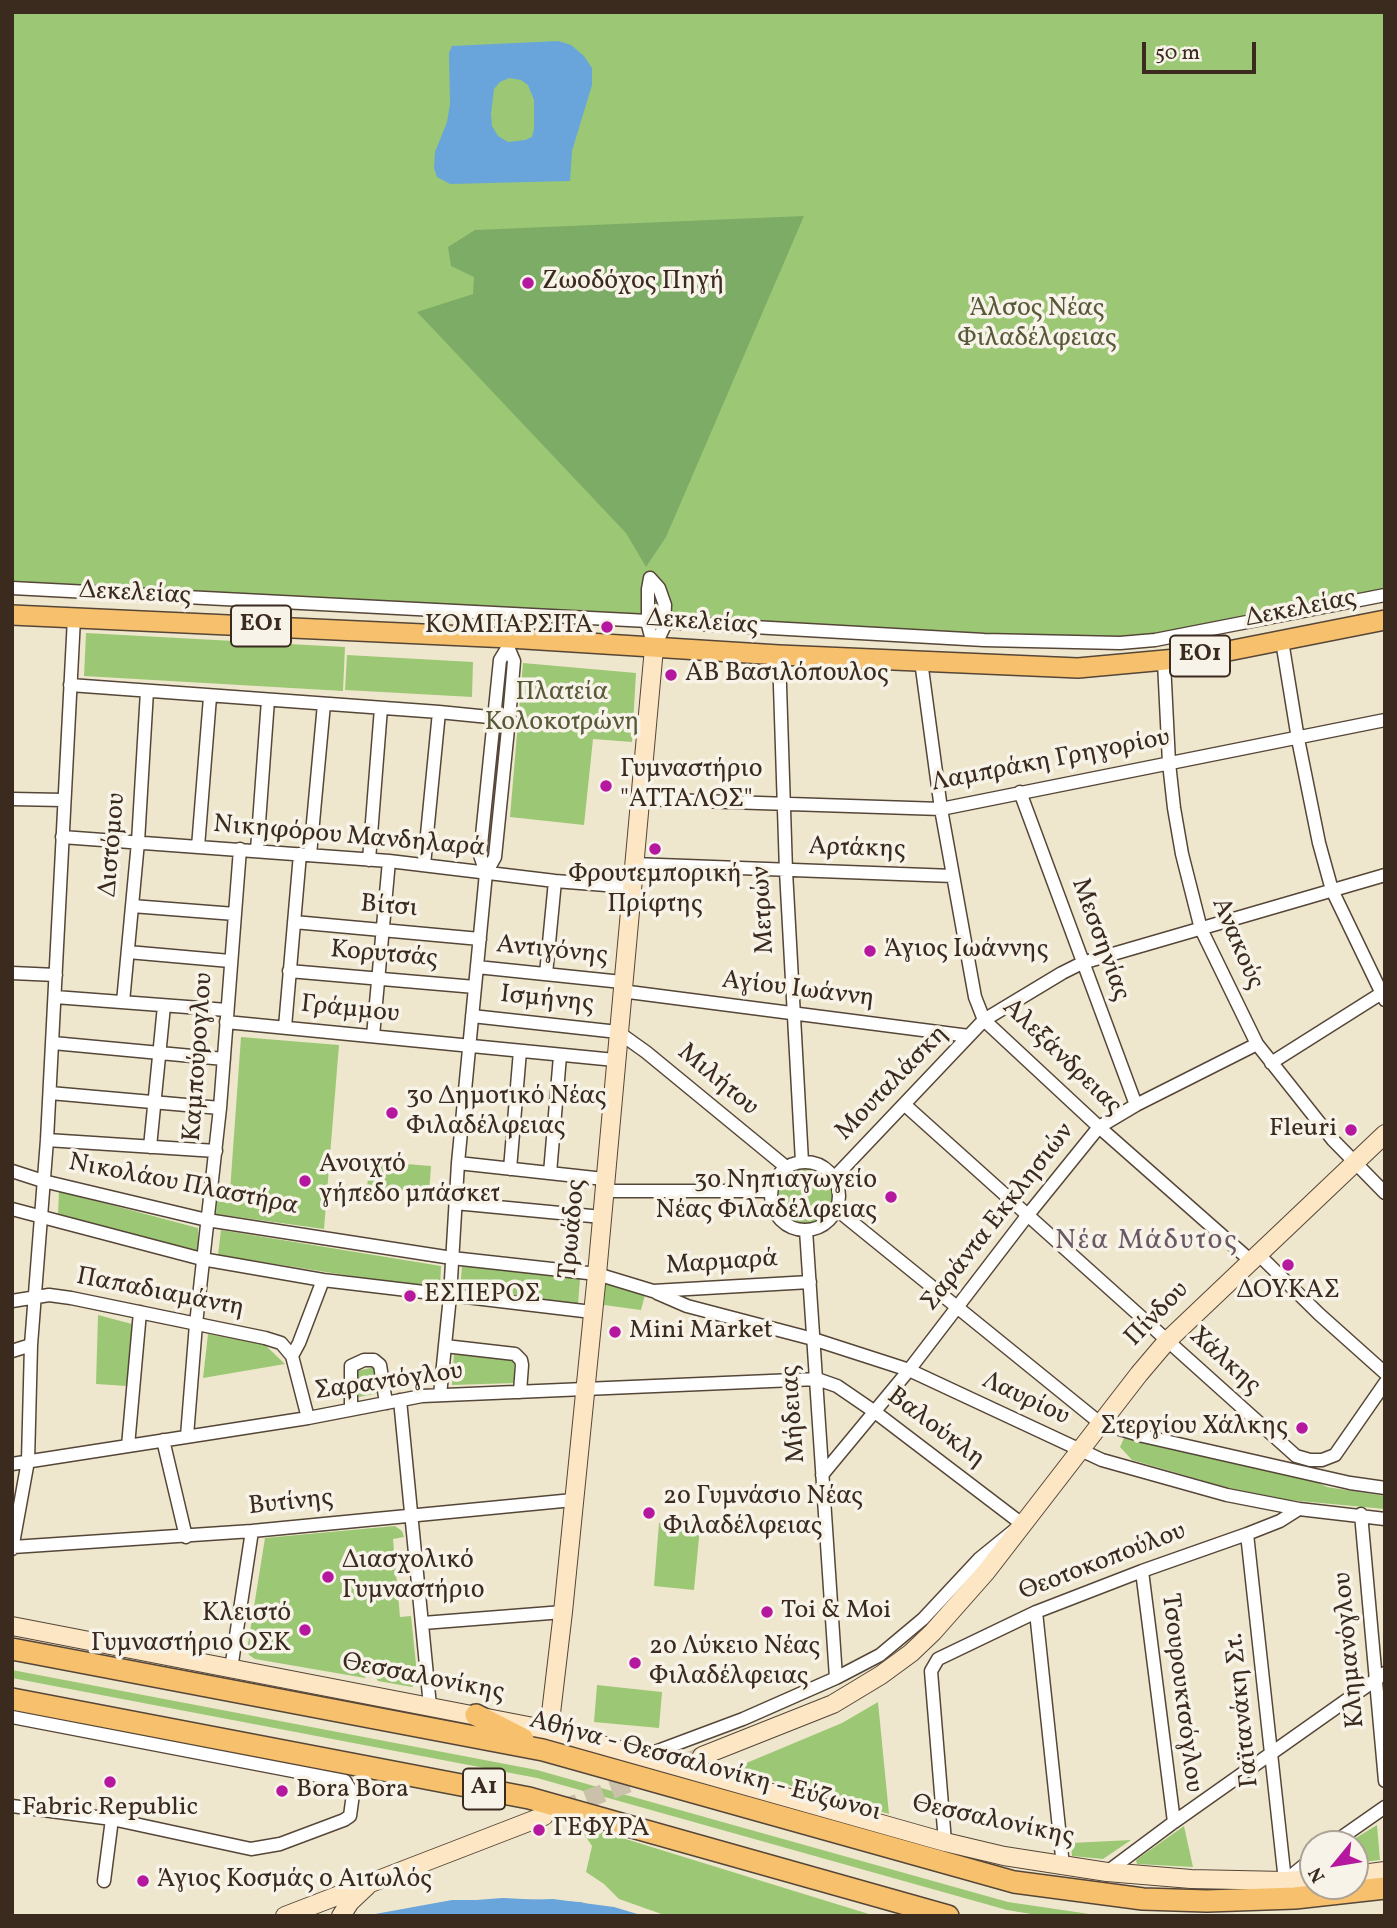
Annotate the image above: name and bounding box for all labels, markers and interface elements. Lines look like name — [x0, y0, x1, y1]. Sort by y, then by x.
scale bar — [1145, 28, 1259, 72]
text: 50 m — [1155, 39, 1200, 68]
place label: Ζωοδόχος Πηγή — [542, 267, 724, 299]
marker: Ζωοδόχος Πηγή — [520, 275, 536, 291]
park label: Άλσος Νέας Φιλαδέλφειας — [957, 294, 1117, 356]
street label: Δεκελείας — [78, 576, 192, 614]
street label: Δεκελείας — [1243, 584, 1359, 636]
street label: Δεκελείας — [645, 605, 759, 643]
road number: ΕΟ1 — [231, 606, 291, 646]
place label: ΚΟΜΠΑΡΣΙΤΑ — [425, 611, 593, 643]
marker: ΚΟΜΠΑΡΣΙΤΑ — [599, 619, 615, 635]
road number: ΕΟ1 — [1170, 636, 1230, 676]
place label: ΑΒ Βασιλόπουλος — [685, 659, 889, 691]
marker: ΑΒ Βασιλόπουλος — [663, 667, 679, 683]
park label: Πλατεία Κολοκοτρώνη — [485, 678, 639, 740]
street label: Λαμπράκη Γρηγορίου — [929, 724, 1173, 800]
place label: Γυμναστήριο "ΑΤΤΑΛΟΣ" — [620, 755, 763, 816]
marker: Γυμναστήριο "ΑΤΤΑΛΟΣ" — [598, 778, 614, 794]
street label: Διστόμου — [94, 791, 134, 899]
street label: Νικηφόρου Μανδηλαρά — [212, 811, 486, 865]
street label: Αρτάκης — [808, 833, 906, 867]
marker: Φρουτεμπορική Πρίφτης — [647, 841, 663, 857]
place label: Φρουτεμπορική Πρίφτης — [568, 860, 742, 922]
street label: Μετρών — [747, 865, 783, 955]
street label: Μεσσηνίας — [1062, 875, 1136, 1005]
street label: Βίτσι — [359, 890, 419, 926]
street label: Ανακούς — [1203, 894, 1269, 994]
street label: Αντιγόνης — [495, 931, 609, 973]
place label: Άγιος Ιωάννης — [884, 935, 1048, 967]
street label: Κορυτσάς — [329, 936, 439, 976]
marker: Άγιος Ιωάννης — [862, 943, 878, 959]
street label: Αγίου Ιωάννη — [720, 966, 876, 1016]
street label: Καμπούρογλου — [179, 972, 221, 1142]
street label: Ισμήνης — [499, 981, 595, 1021]
street label: Γράμμου — [299, 990, 401, 1032]
street label: Αλεξάνδρειας — [995, 993, 1127, 1123]
street label: Μουταλάσκη — [830, 1020, 956, 1148]
street label: Μιλήτου — [670, 1038, 764, 1124]
place label: 3ο Δημοτικό Νέας Φιλαδέλφειας — [406, 1082, 606, 1144]
marker: 3ο Δημοτικό Νέας Φιλαδέλφειας — [384, 1105, 400, 1121]
place label: Fleuri — [1269, 1114, 1337, 1146]
street label: Σαράντα Εκκλησιών — [916, 1118, 1082, 1318]
marker: Fleuri — [1343, 1122, 1359, 1138]
street label: Νικολάου Πλαστήρα — [66, 1148, 300, 1224]
place label: Ανοιχτό γήπεδο μπάσκετ — [319, 1150, 500, 1212]
place label: 3ο Νηπιαγωγείο Νέας Φιλαδέλφειας — [656, 1166, 877, 1228]
marker: Ανοιχτό γήπεδο μπάσκετ — [297, 1173, 313, 1189]
street label: Τρωάδος — [554, 1178, 594, 1280]
marker: 3ο Νηπιαγωγείο Νέας Φιλαδέλφειας — [883, 1189, 899, 1205]
district label: Νέα Μάδυτος — [1056, 1226, 1238, 1260]
street label: Μαρμαρά — [665, 1245, 779, 1283]
marker: ΔΟΥΚΑΣ — [1280, 1257, 1296, 1273]
street label: Παπαδιαμάντη — [73, 1262, 247, 1326]
street label: Πίνδου — [1119, 1276, 1197, 1354]
place label: ΔΟΥΚΑΣ — [1237, 1276, 1339, 1308]
place label: ΕΣΠΕΡΟΣ — [424, 1280, 540, 1312]
marker: ΕΣΠΕΡΟΣ — [402, 1288, 418, 1304]
place label: Mini Market — [629, 1316, 773, 1348]
street label: Χάλκης — [1182, 1322, 1266, 1402]
marker: Mini Market — [607, 1324, 623, 1340]
street label: Σαραντόγλου — [313, 1357, 465, 1409]
street label: Μήδειας — [776, 1364, 814, 1464]
street label: Λαυρίου — [976, 1366, 1074, 1434]
street label: Βαλούκλη — [880, 1382, 990, 1476]
place label: Στεργίου Χάλκης — [1100, 1412, 1288, 1444]
marker: Στεργίου Χάλκης — [1294, 1420, 1310, 1436]
place label: 2ο Γυμνάσιο Νέας Φιλαδέλφειας — [663, 1482, 863, 1544]
street label: Βυτίνης — [247, 1484, 335, 1524]
marker: 2ο Γυμνάσιο Νέας Φιλαδέλφειας — [641, 1505, 657, 1521]
street label: Θεοτοκοπούλου — [1015, 1517, 1191, 1609]
place label: Διασχολικό Γυμναστήριο — [342, 1546, 485, 1608]
marker: Διασχολικό Γυμναστήριο — [320, 1569, 336, 1585]
street label: Κλημανόγλου — [1329, 1571, 1373, 1729]
street label: Τσουρουκτσόγλου — [1152, 1592, 1208, 1794]
place label: Toi & Moi — [781, 1596, 891, 1628]
place label: Κλειστό Γυμναστήριο ΟΣΚ — [91, 1599, 291, 1660]
marker: Toi & Moi — [759, 1604, 775, 1620]
marker: Κλειστό Γυμναστήριο ΟΣΚ — [297, 1622, 313, 1638]
street label: Γαϊτανάκη Στ. — [1220, 1631, 1268, 1789]
place label: 2ο Λύκειο Νέας Φιλαδέλφειας — [649, 1632, 820, 1694]
street label: Θεσσαλονίκης — [339, 1648, 507, 1710]
marker: 2ο Λύκειο Νέας Φιλαδέλφειας — [627, 1655, 643, 1671]
street label: Αθήνα - Θεσσαλονίκη - Εύζωνοι — [526, 1706, 884, 1830]
road number: Α1 — [463, 1769, 505, 1810]
marker: Fabric Republic — [102, 1774, 118, 1790]
place label: Bora Bora — [296, 1775, 409, 1807]
marker: Bora Bora — [274, 1783, 290, 1799]
street label: Θεσσαλονίκης — [909, 1790, 1077, 1854]
place label: Fabric Republic — [22, 1793, 198, 1825]
place label: ΓΕΦΥΡΑ — [553, 1814, 650, 1846]
marker: ΓΕΦΥΡΑ — [531, 1822, 547, 1838]
north arrow — [1299, 1830, 1369, 1900]
text: N — [1303, 1862, 1332, 1887]
place label: Άγιος Κοσμάς ο Αιτωλός — [157, 1865, 432, 1897]
marker: Άγιος Κοσμάς ο Αιτωλός — [135, 1873, 151, 1889]

